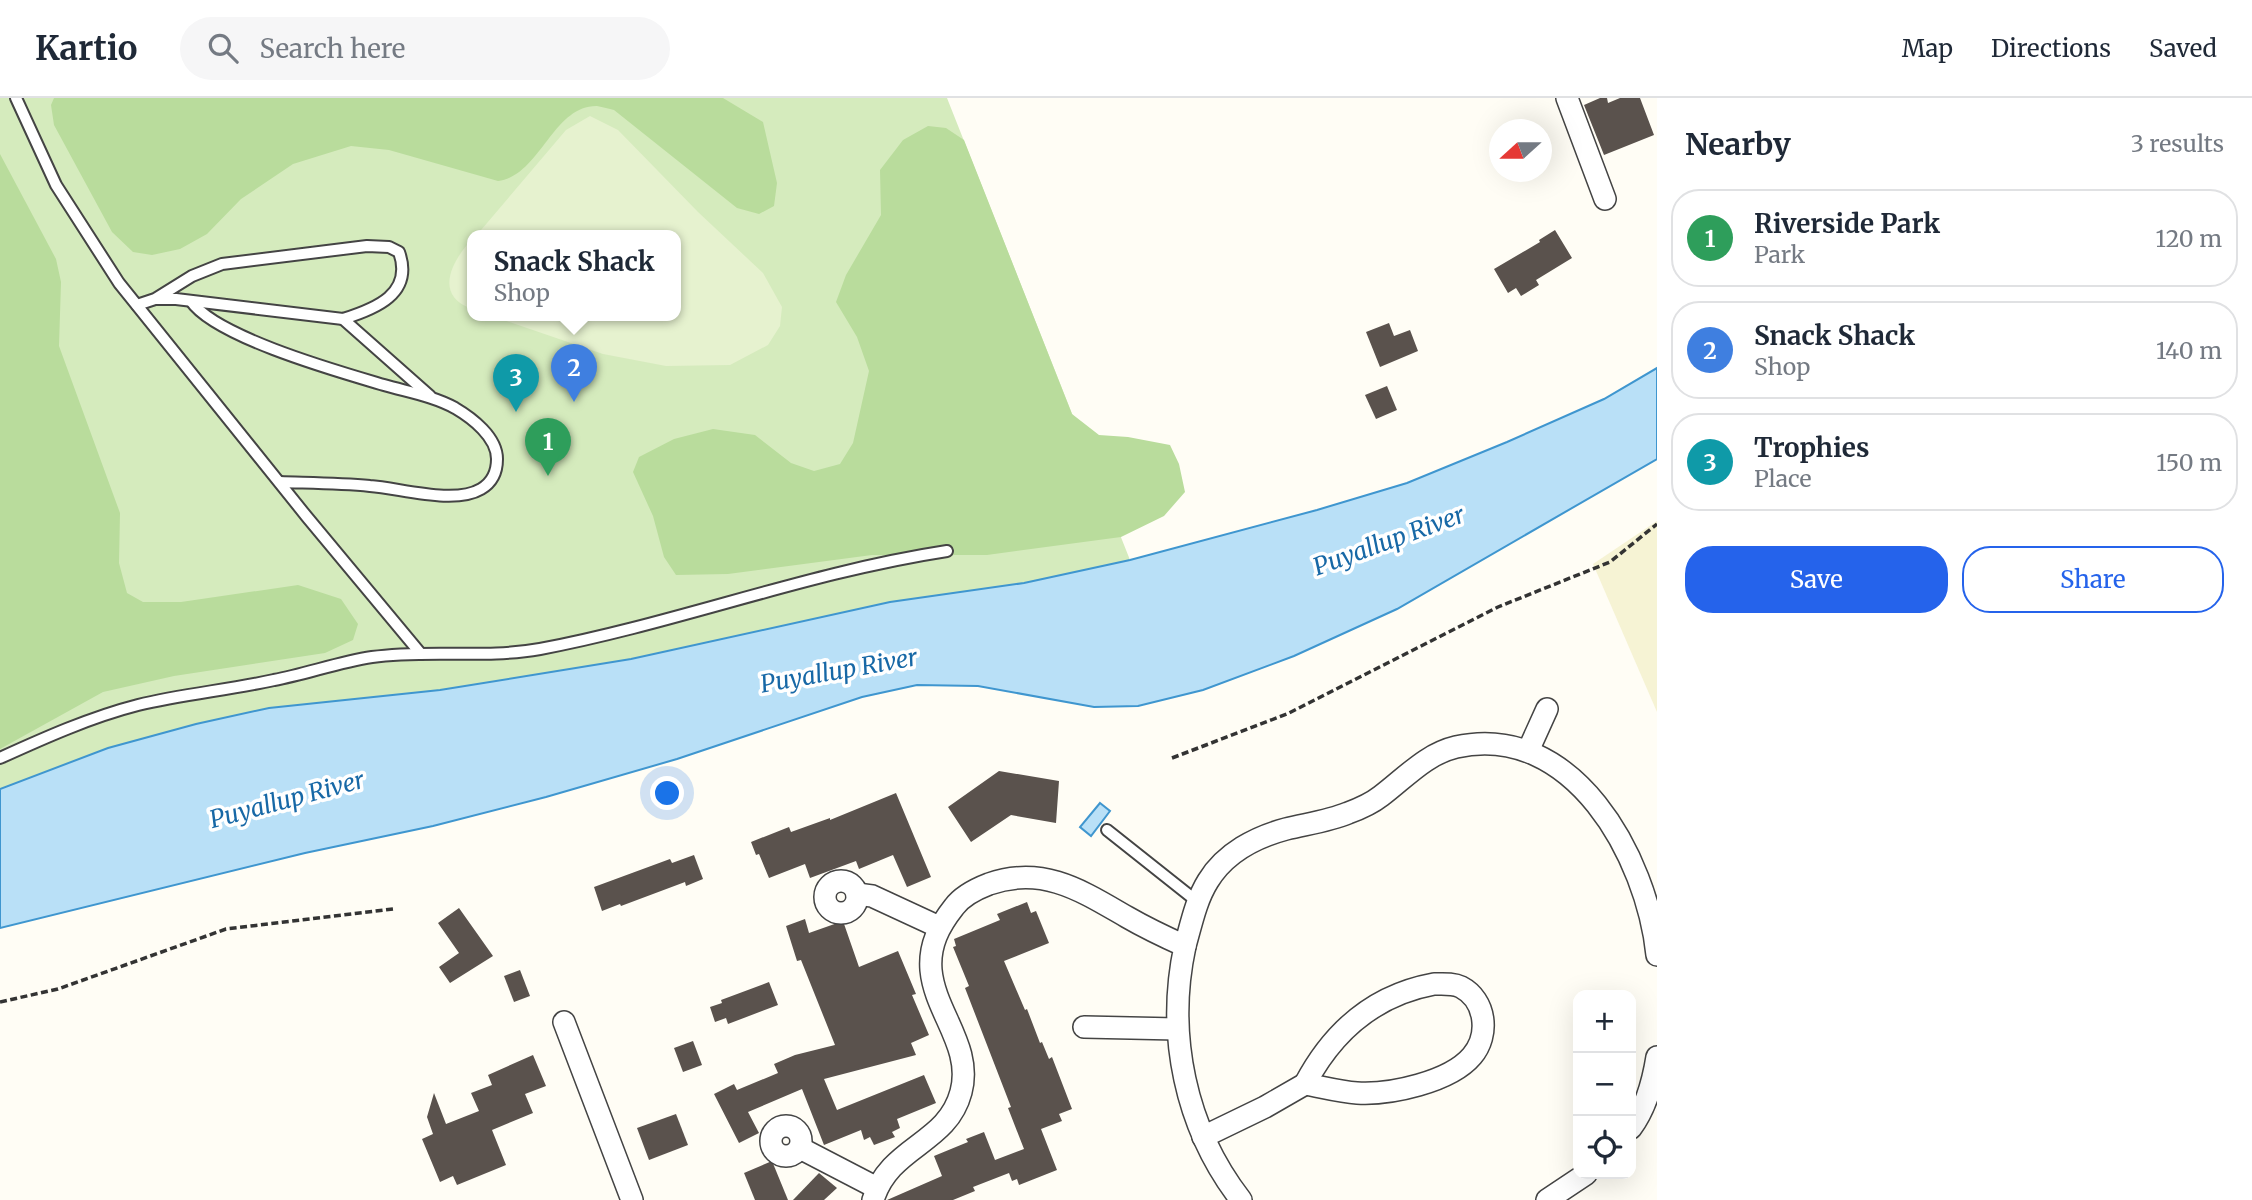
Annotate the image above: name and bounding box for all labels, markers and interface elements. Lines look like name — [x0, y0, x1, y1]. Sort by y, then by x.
search box — [180, 17, 670, 80]
text: Kartio — [35, 28, 138, 69]
icon: search — [204, 29, 242, 67]
text: Search here — [260, 32, 405, 65]
text: Map — [1902, 33, 1953, 64]
text: Directions — [1991, 33, 2111, 64]
text: Saved — [2149, 33, 2217, 64]
north arrow — [1489, 119, 1552, 182]
text: Nearby — [1685, 125, 1791, 163]
text: 3 results — [2131, 129, 2224, 158]
text: Riverside Park — [1754, 207, 1940, 240]
text: 1 — [1705, 224, 1715, 253]
text: 120 m — [2156, 224, 2222, 253]
popup — [467, 230, 681, 321]
text: Park — [1754, 240, 1805, 269]
text: Snack Shack — [493, 245, 655, 278]
text: Shop — [493, 278, 550, 307]
text: Snack Shack — [1754, 319, 1915, 352]
text: 2 — [1703, 336, 1717, 365]
text: 140 m — [2156, 336, 2222, 365]
pin: 2 — [551, 344, 597, 402]
text: Shop — [1754, 352, 1810, 381]
pin: 3 — [493, 354, 539, 412]
pin: 1 — [525, 418, 571, 476]
text: Trophies — [1754, 431, 1869, 464]
text: 3 — [1703, 448, 1717, 477]
text: 150 m — [2156, 448, 2222, 477]
text: Place — [1754, 464, 1811, 493]
water label: Puyallup River — [1309, 498, 1470, 582]
button: Save — [1685, 546, 1948, 613]
button: Share — [1962, 546, 2224, 613]
water label: Puyallup River — [758, 641, 921, 700]
water label: Puyallup River — [206, 764, 369, 835]
your location — [650, 776, 684, 810]
map controls — [1573, 990, 1636, 1179]
button: + — [1573, 990, 1636, 1053]
button: − — [1573, 1053, 1636, 1116]
button: locate — [1573, 1116, 1636, 1179]

